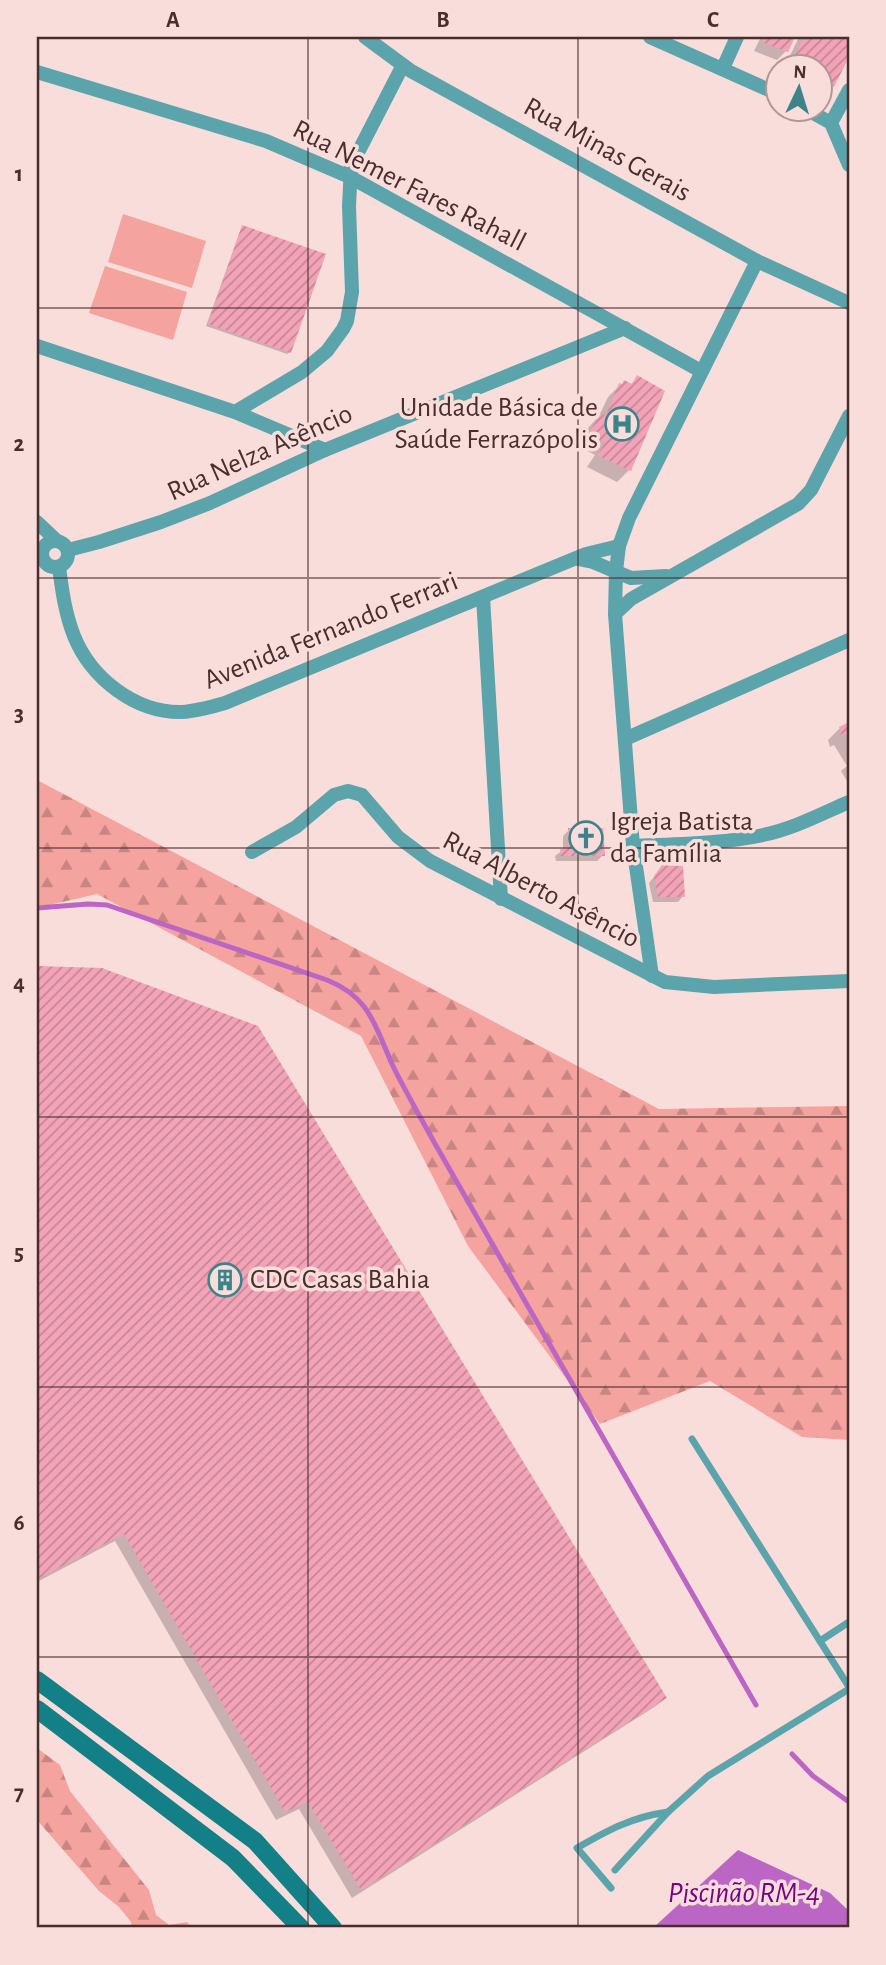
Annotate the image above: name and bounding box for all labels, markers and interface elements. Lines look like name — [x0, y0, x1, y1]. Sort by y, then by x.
text: A — [166, 9, 180, 32]
text: B — [436, 9, 450, 32]
text: C — [707, 9, 719, 32]
north arrow — [764, 52, 834, 122]
text: N — [793, 63, 807, 82]
street label: Rua Minas Gerais — [519, 93, 695, 207]
street label: Rua Nemer Fares Rahall — [288, 115, 530, 257]
text: 1 — [15, 163, 23, 186]
place label: Unidade Básica de Saúde Ferrazópolis — [394, 394, 598, 454]
street label: Rua Nelza Asêncio — [163, 400, 357, 506]
hospital icon: Unidade Básica de Saúde Ferrazópolis — [603, 405, 641, 443]
text: 2 — [14, 433, 25, 456]
street label: Avenida Fernando Ferrari — [200, 567, 462, 695]
text: 3 — [14, 703, 24, 726]
place label: Igreja Batista da Família — [610, 808, 753, 868]
church icon: Igreja Batista da Família — [567, 819, 605, 857]
street label: Rua Alberto Asêncio — [438, 826, 644, 954]
text: 4 — [13, 972, 25, 995]
text: 5 — [14, 1242, 24, 1265]
building icon: CDC Casas Bahia — [206, 1261, 244, 1299]
place label: CDC Casas Bahia — [250, 1266, 430, 1294]
text: 6 — [13, 1512, 25, 1535]
text: 7 — [14, 1782, 24, 1805]
water label: Piscinão RM-4 — [668, 1878, 820, 1908]

